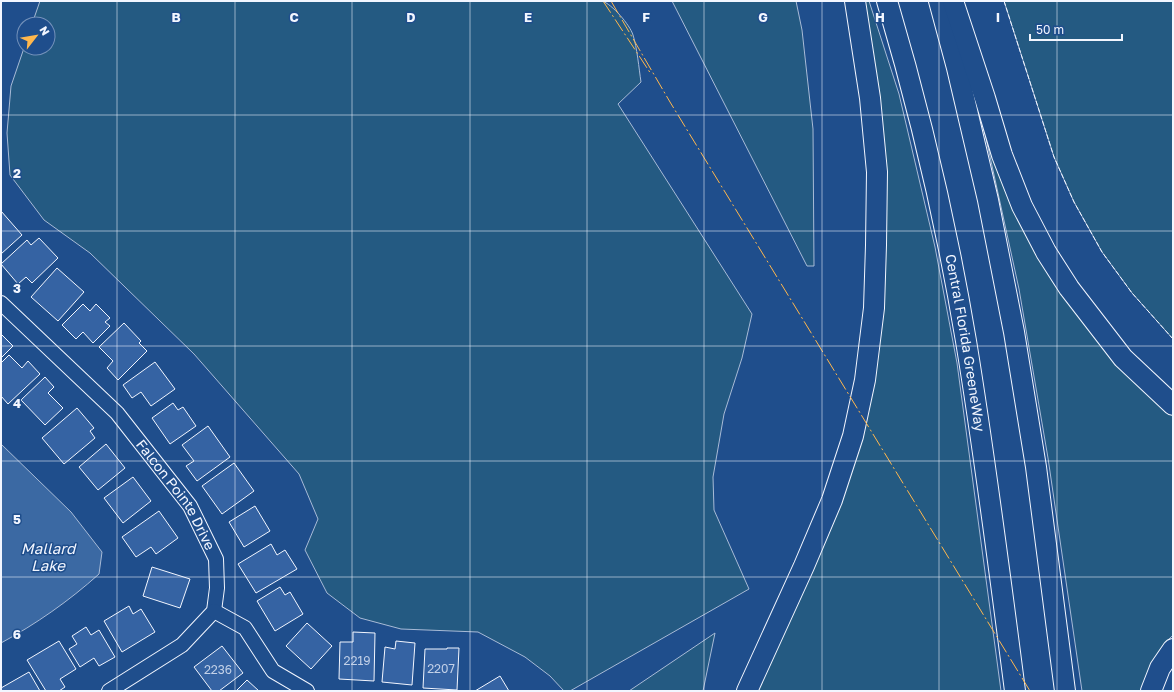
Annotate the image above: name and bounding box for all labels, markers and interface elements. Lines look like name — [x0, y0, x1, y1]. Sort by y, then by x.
text: B — [171, 9, 181, 25]
text: C — [289, 9, 299, 25]
text: D — [406, 9, 416, 25]
text: E — [524, 9, 532, 25]
text: F — [642, 9, 650, 25]
text: G — [758, 9, 768, 25]
text: H — [875, 9, 885, 25]
text: I — [996, 9, 1000, 25]
north arrow — [16, 16, 56, 56]
scale bar — [1030, 16, 1122, 42]
text: 50 m — [1036, 22, 1064, 37]
text: N — [37, 24, 53, 38]
text: 2 — [13, 165, 21, 181]
street label: Central Florida GreeneWay — [942, 252, 989, 433]
text: 3 — [13, 280, 21, 296]
text: 4 — [13, 395, 21, 411]
street label: Falcon Pointe Drive — [133, 436, 219, 553]
text: 5 — [13, 511, 21, 527]
water label: Mallard Lake — [21, 539, 77, 574]
text: 6 — [13, 626, 21, 642]
house number: 2219 — [343, 653, 371, 668]
house number: 2207 — [427, 661, 455, 676]
house number: 2236 — [204, 662, 232, 677]

